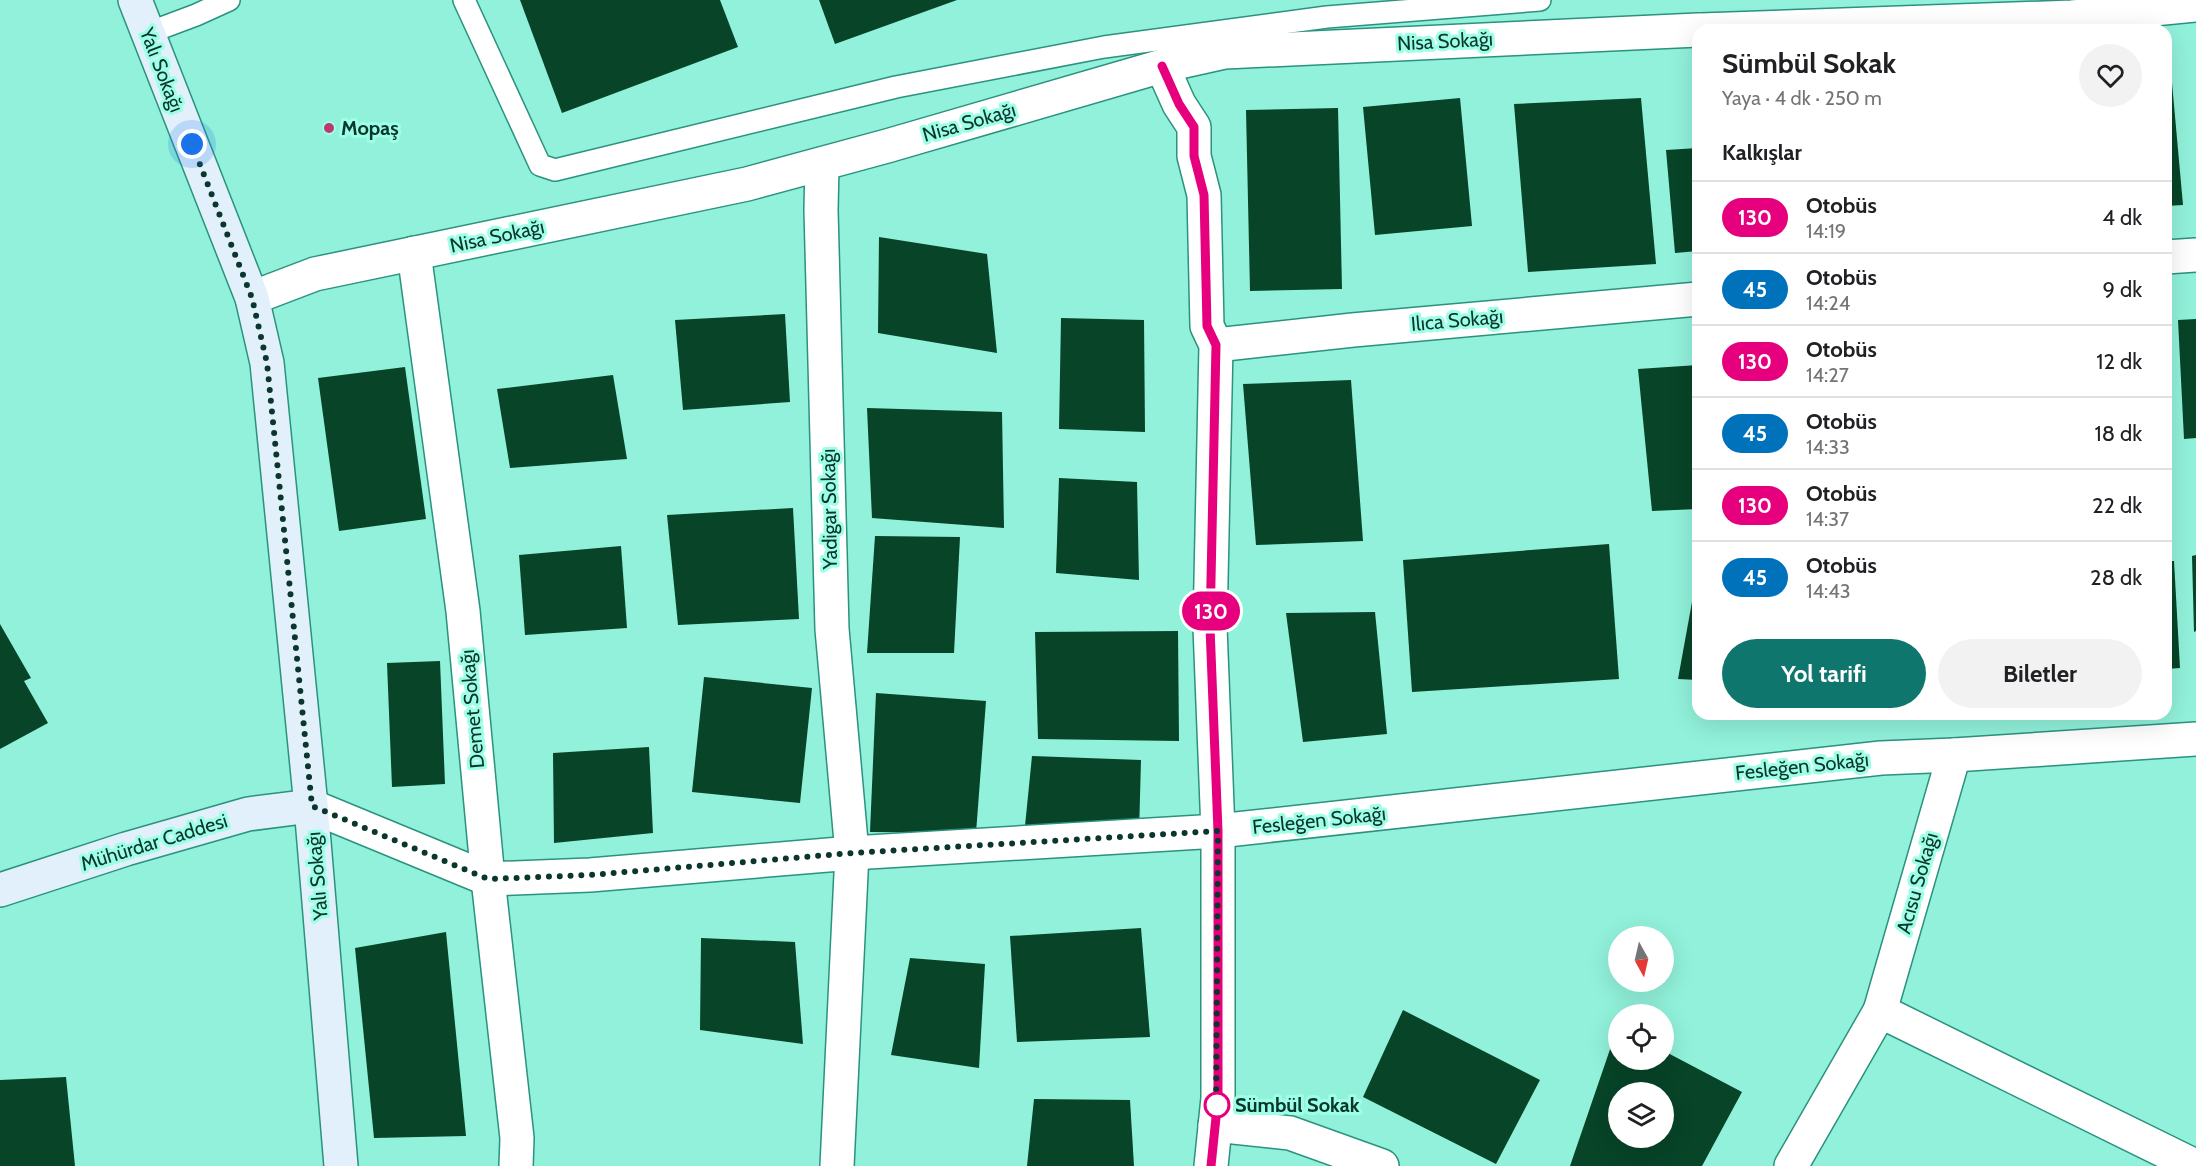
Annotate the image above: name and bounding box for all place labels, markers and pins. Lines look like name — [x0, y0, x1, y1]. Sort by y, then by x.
place label: Mopaş — [341, 116, 399, 140]
marker: Mopaş — [322, 121, 336, 135]
marker: Sümbül Sokak — [1204, 1092, 1230, 1118]
place label: Sümbül Sokak — [1235, 1093, 1360, 1117]

